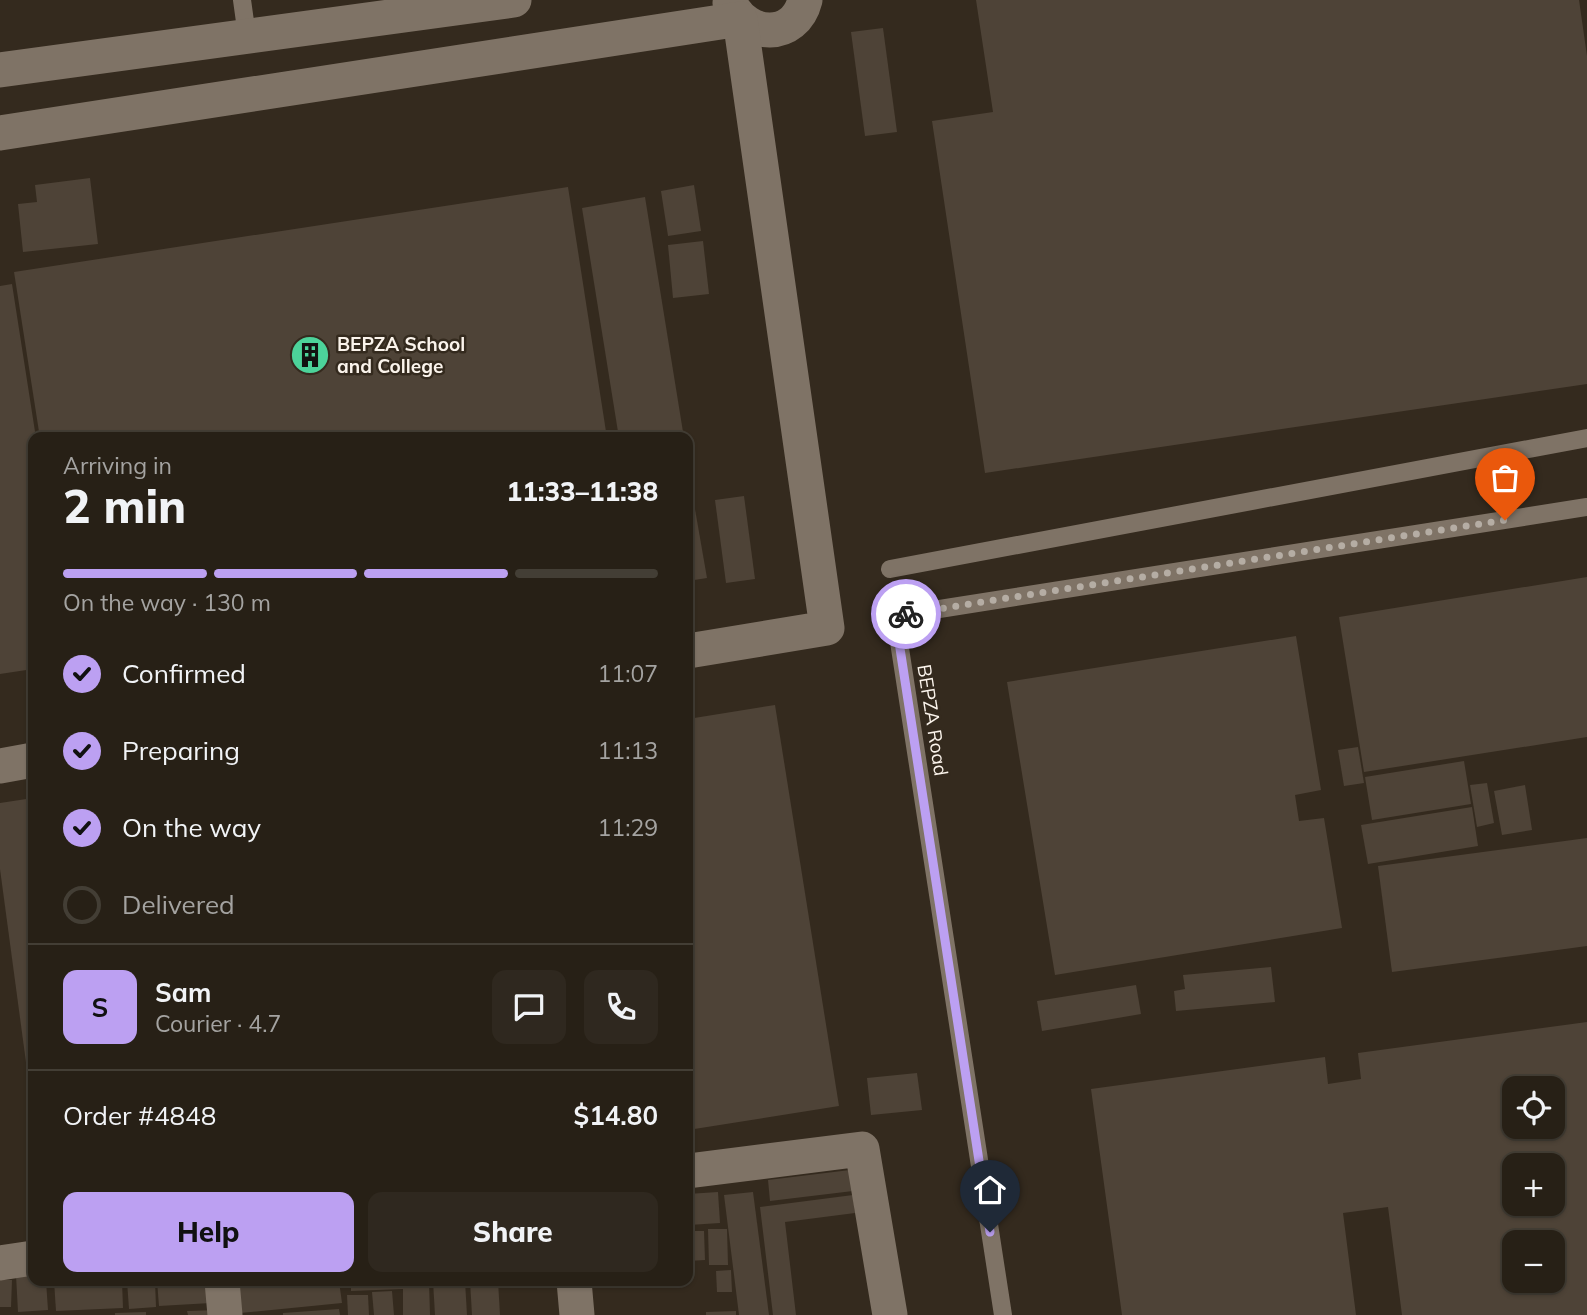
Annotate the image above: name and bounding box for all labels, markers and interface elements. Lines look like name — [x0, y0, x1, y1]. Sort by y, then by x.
place label: BEPZA School and College — [337, 332, 465, 378]
building icon: BEPZA School and College — [289, 334, 331, 376]
pin — [1475, 448, 1535, 520]
text: Arriving in — [63, 451, 172, 480]
icon: bag — [1486, 459, 1524, 497]
text: 11:33–11:38 — [507, 475, 658, 508]
text: 2 min — [63, 477, 186, 535]
courier — [871, 579, 941, 649]
text: On the way · 130 m — [63, 588, 271, 617]
icon: bike — [887, 595, 925, 633]
icon: check — [63, 655, 101, 693]
text: Confirmed — [122, 657, 246, 690]
text: 11:07 — [598, 659, 658, 688]
street label: BEPZA Road — [912, 662, 954, 778]
icon: check — [63, 732, 101, 770]
text: Preparing — [122, 734, 240, 767]
text: 11:13 — [598, 736, 658, 765]
icon: check — [63, 809, 101, 847]
text: On the way — [122, 811, 261, 844]
text: 11:29 — [598, 813, 658, 842]
text: Delivered — [122, 888, 235, 921]
button: chat — [492, 970, 566, 1044]
button: phone — [584, 970, 658, 1044]
text: Sam — [155, 976, 211, 1009]
text: S — [92, 991, 108, 1024]
text: Courier · 4.7 — [155, 1009, 281, 1038]
map controls — [1502, 1076, 1565, 1293]
button: locate — [1502, 1076, 1565, 1139]
text: Order #4848 — [63, 1099, 216, 1132]
text: $14.80 — [574, 1099, 658, 1132]
button: + — [1502, 1153, 1565, 1216]
pin — [960, 1160, 1020, 1232]
icon: home — [971, 1171, 1009, 1209]
button: Help — [63, 1192, 354, 1272]
button: Share — [368, 1192, 658, 1272]
button: − — [1502, 1230, 1565, 1293]

